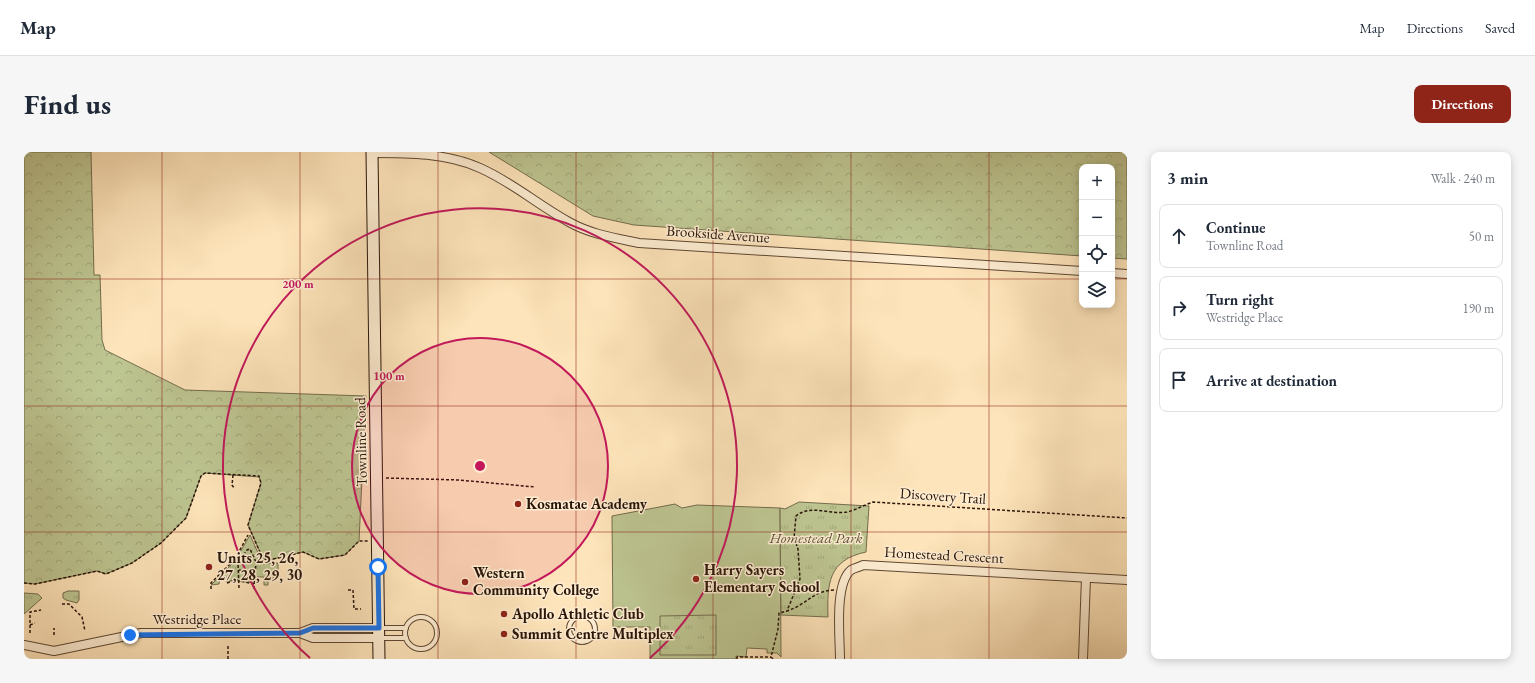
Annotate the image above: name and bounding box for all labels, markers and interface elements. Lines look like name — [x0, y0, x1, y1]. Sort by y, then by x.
text: Map — [20, 15, 56, 40]
text: Map — [1359, 19, 1385, 37]
text: Directions — [1407, 19, 1463, 37]
text: Saved — [1485, 19, 1515, 37]
button: Directions — [1414, 85, 1511, 123]
text: Find us — [24, 86, 111, 122]
map controls — [1079, 164, 1115, 308]
button: + — [1079, 164, 1115, 200]
text: 3 min — [1167, 167, 1208, 189]
text: Walk · 240 m — [1431, 170, 1495, 187]
button: − — [1079, 200, 1115, 236]
text: Continue — [1206, 218, 1266, 237]
street label: Brookside Avenue — [666, 220, 770, 247]
icon: ahead — [1168, 225, 1190, 247]
text: 50 m — [1469, 228, 1494, 245]
button: locate — [1079, 236, 1115, 272]
text: Townline Road — [1206, 237, 1283, 254]
button: layers — [1079, 272, 1115, 308]
text: 200 m — [282, 276, 314, 292]
text: Turn right — [1206, 290, 1274, 309]
icon: right — [1168, 297, 1190, 319]
text: 190 m — [1463, 300, 1494, 317]
text: Westridge Place — [1206, 309, 1283, 326]
text: 100 m — [373, 368, 405, 384]
icon: arrive — [1168, 369, 1190, 391]
text: Arrive at destination — [1206, 371, 1337, 390]
street label: Townline Road — [350, 397, 371, 487]
centre of rings — [473, 459, 487, 473]
street label: Discovery Trail — [899, 483, 987, 508]
place label: Kosmatae Academy — [526, 494, 648, 513]
marker: Kosmatae Academy — [513, 499, 523, 509]
park label: Homestead Park — [768, 528, 863, 547]
street label: Homestead Crescent — [884, 542, 1005, 567]
place label: Units 25, 26, 27, 28, 29, 30 — [217, 548, 302, 584]
route start — [369, 558, 387, 576]
place label: Harry Sayers Elementary School — [704, 560, 821, 596]
marker: Units 25, 26, 27, 28, 29, 30 — [204, 562, 214, 572]
place label: Western Community College — [473, 563, 599, 599]
marker: Harry Sayers Elementary School — [691, 574, 701, 584]
marker: Western Community College — [460, 577, 470, 587]
place label: Apollo Athletic Club — [511, 604, 644, 623]
street label: Westridge Place — [153, 609, 242, 628]
marker: Apollo Athletic Club — [499, 609, 509, 619]
place label: Summit Centre Multiplex — [512, 624, 674, 643]
route end — [121, 626, 139, 644]
marker: Summit Centre Multiplex — [499, 629, 509, 639]

